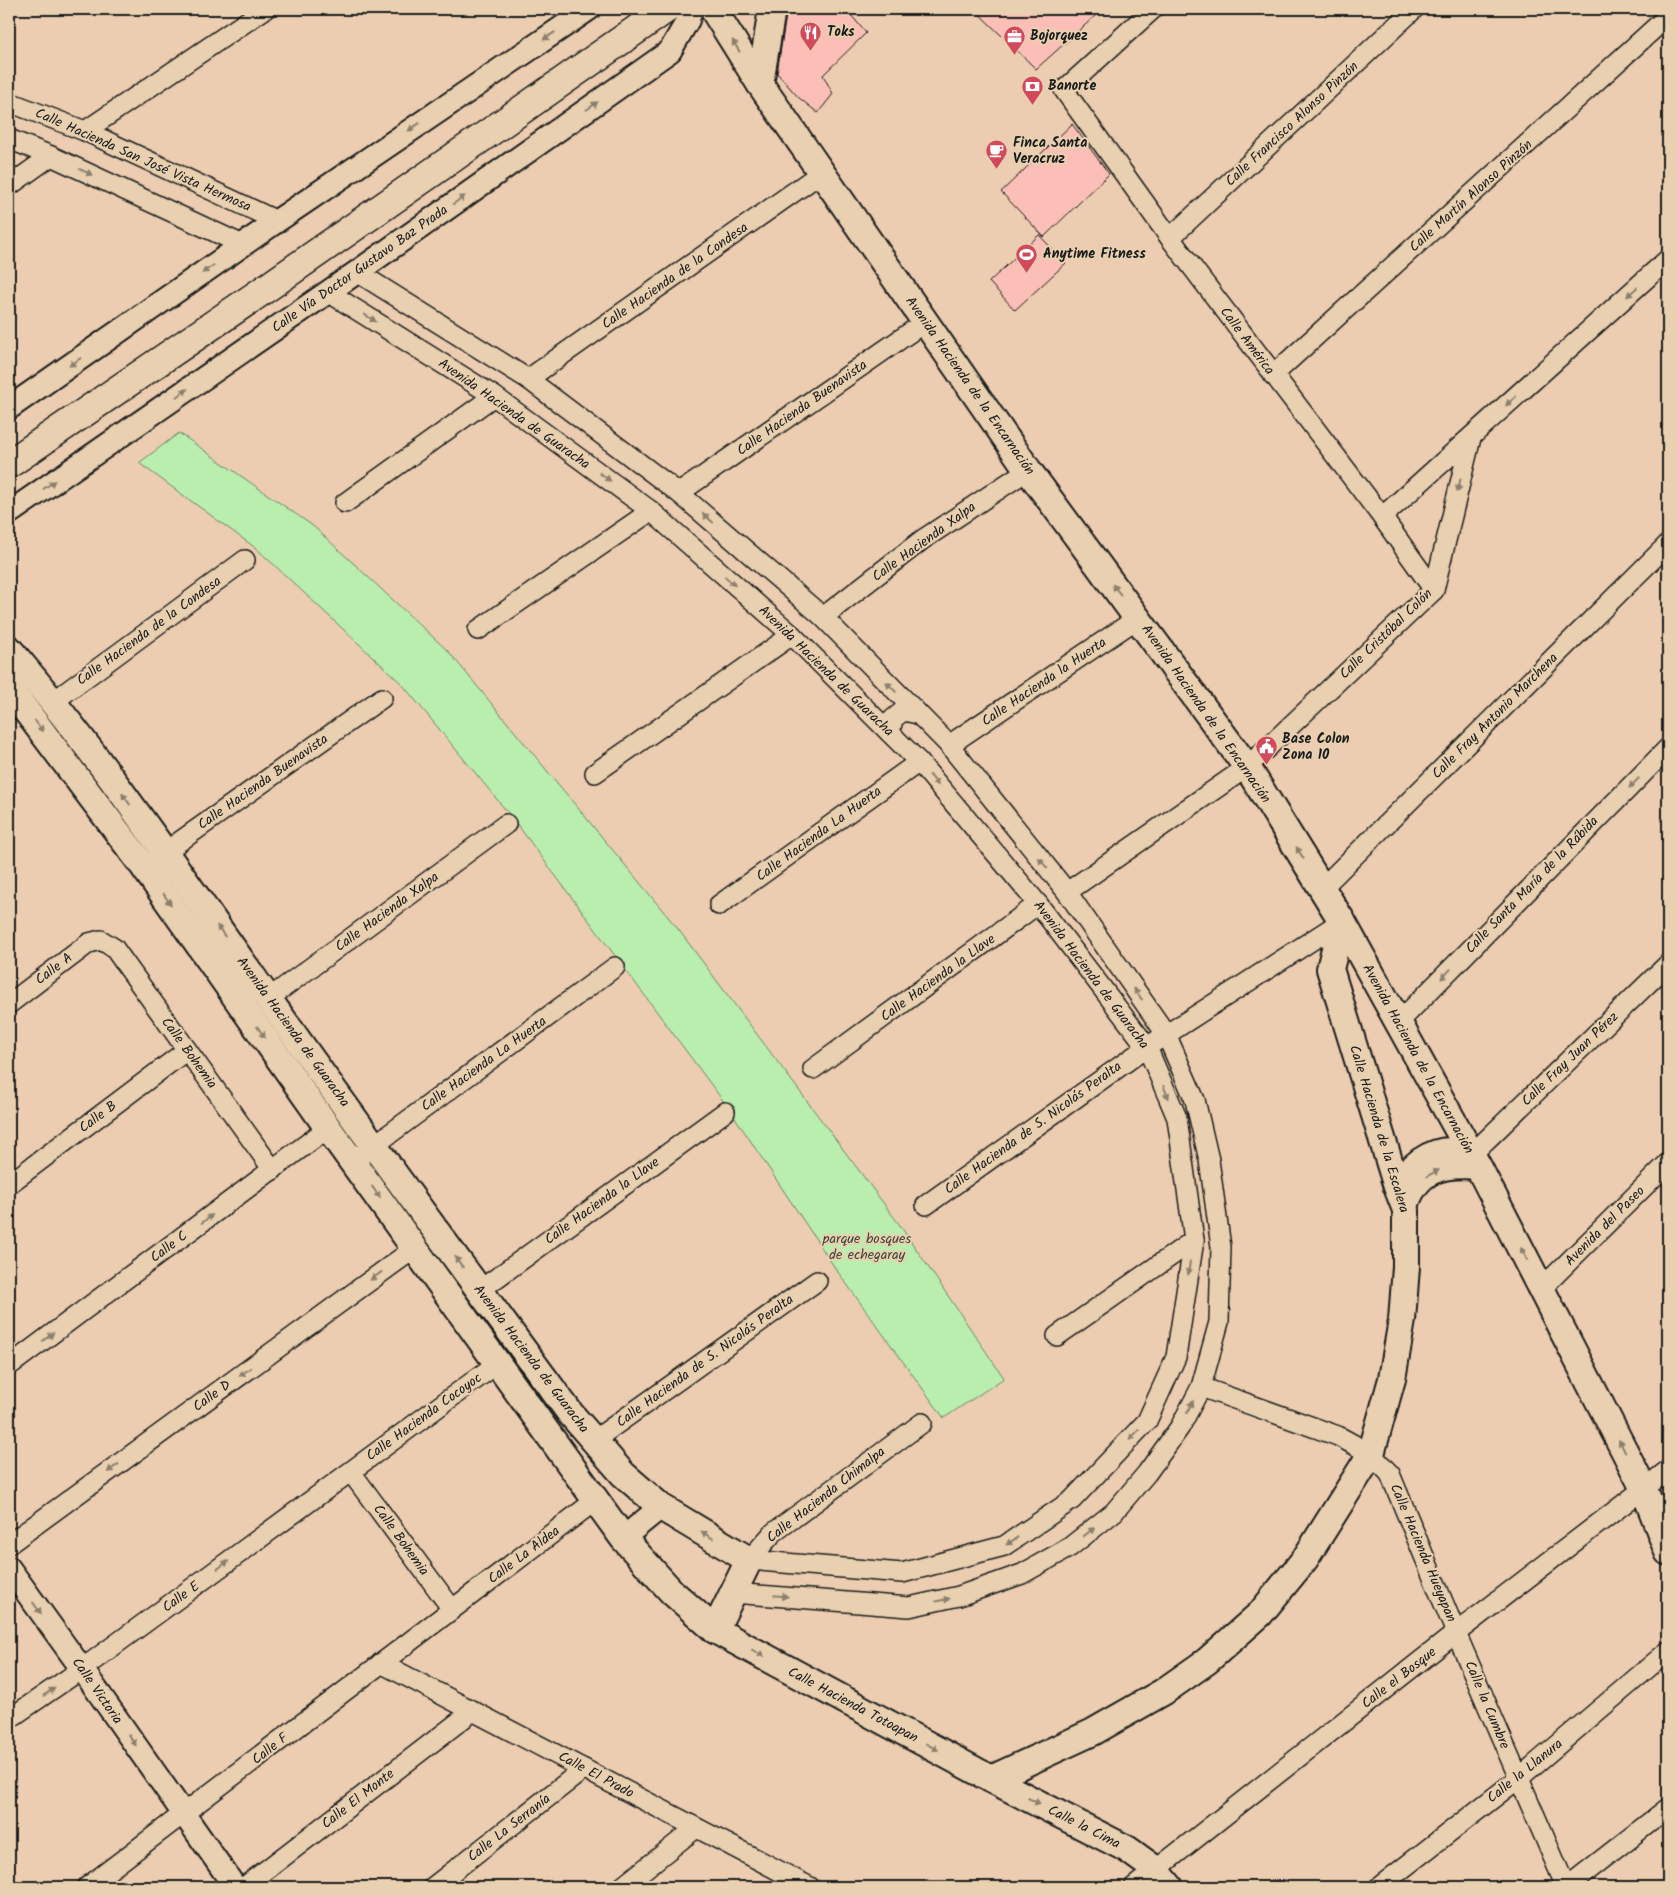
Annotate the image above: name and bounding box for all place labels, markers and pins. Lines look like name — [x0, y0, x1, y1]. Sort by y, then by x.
restaurant icon: Toks — [799, 20, 823, 51]
place label: Toks — [827, 21, 855, 43]
office icon: Bojorquez — [1002, 24, 1026, 55]
place label: Bojorquez — [1030, 25, 1088, 47]
bank icon: Banorte — [1020, 74, 1044, 105]
place label: Banorte — [1048, 75, 1096, 97]
place label: Finca Santa Veracruz — [1013, 132, 1087, 170]
cafe icon: Finca Santa Veracruz — [985, 139, 1009, 170]
sports icon: Anytime Fitness — [1015, 242, 1039, 273]
place label: Anytime Fitness — [1043, 243, 1146, 265]
place label: Base Colon Zona 10 — [1282, 728, 1350, 766]
public building icon: Base Colon Zona 10 — [1254, 735, 1278, 766]

